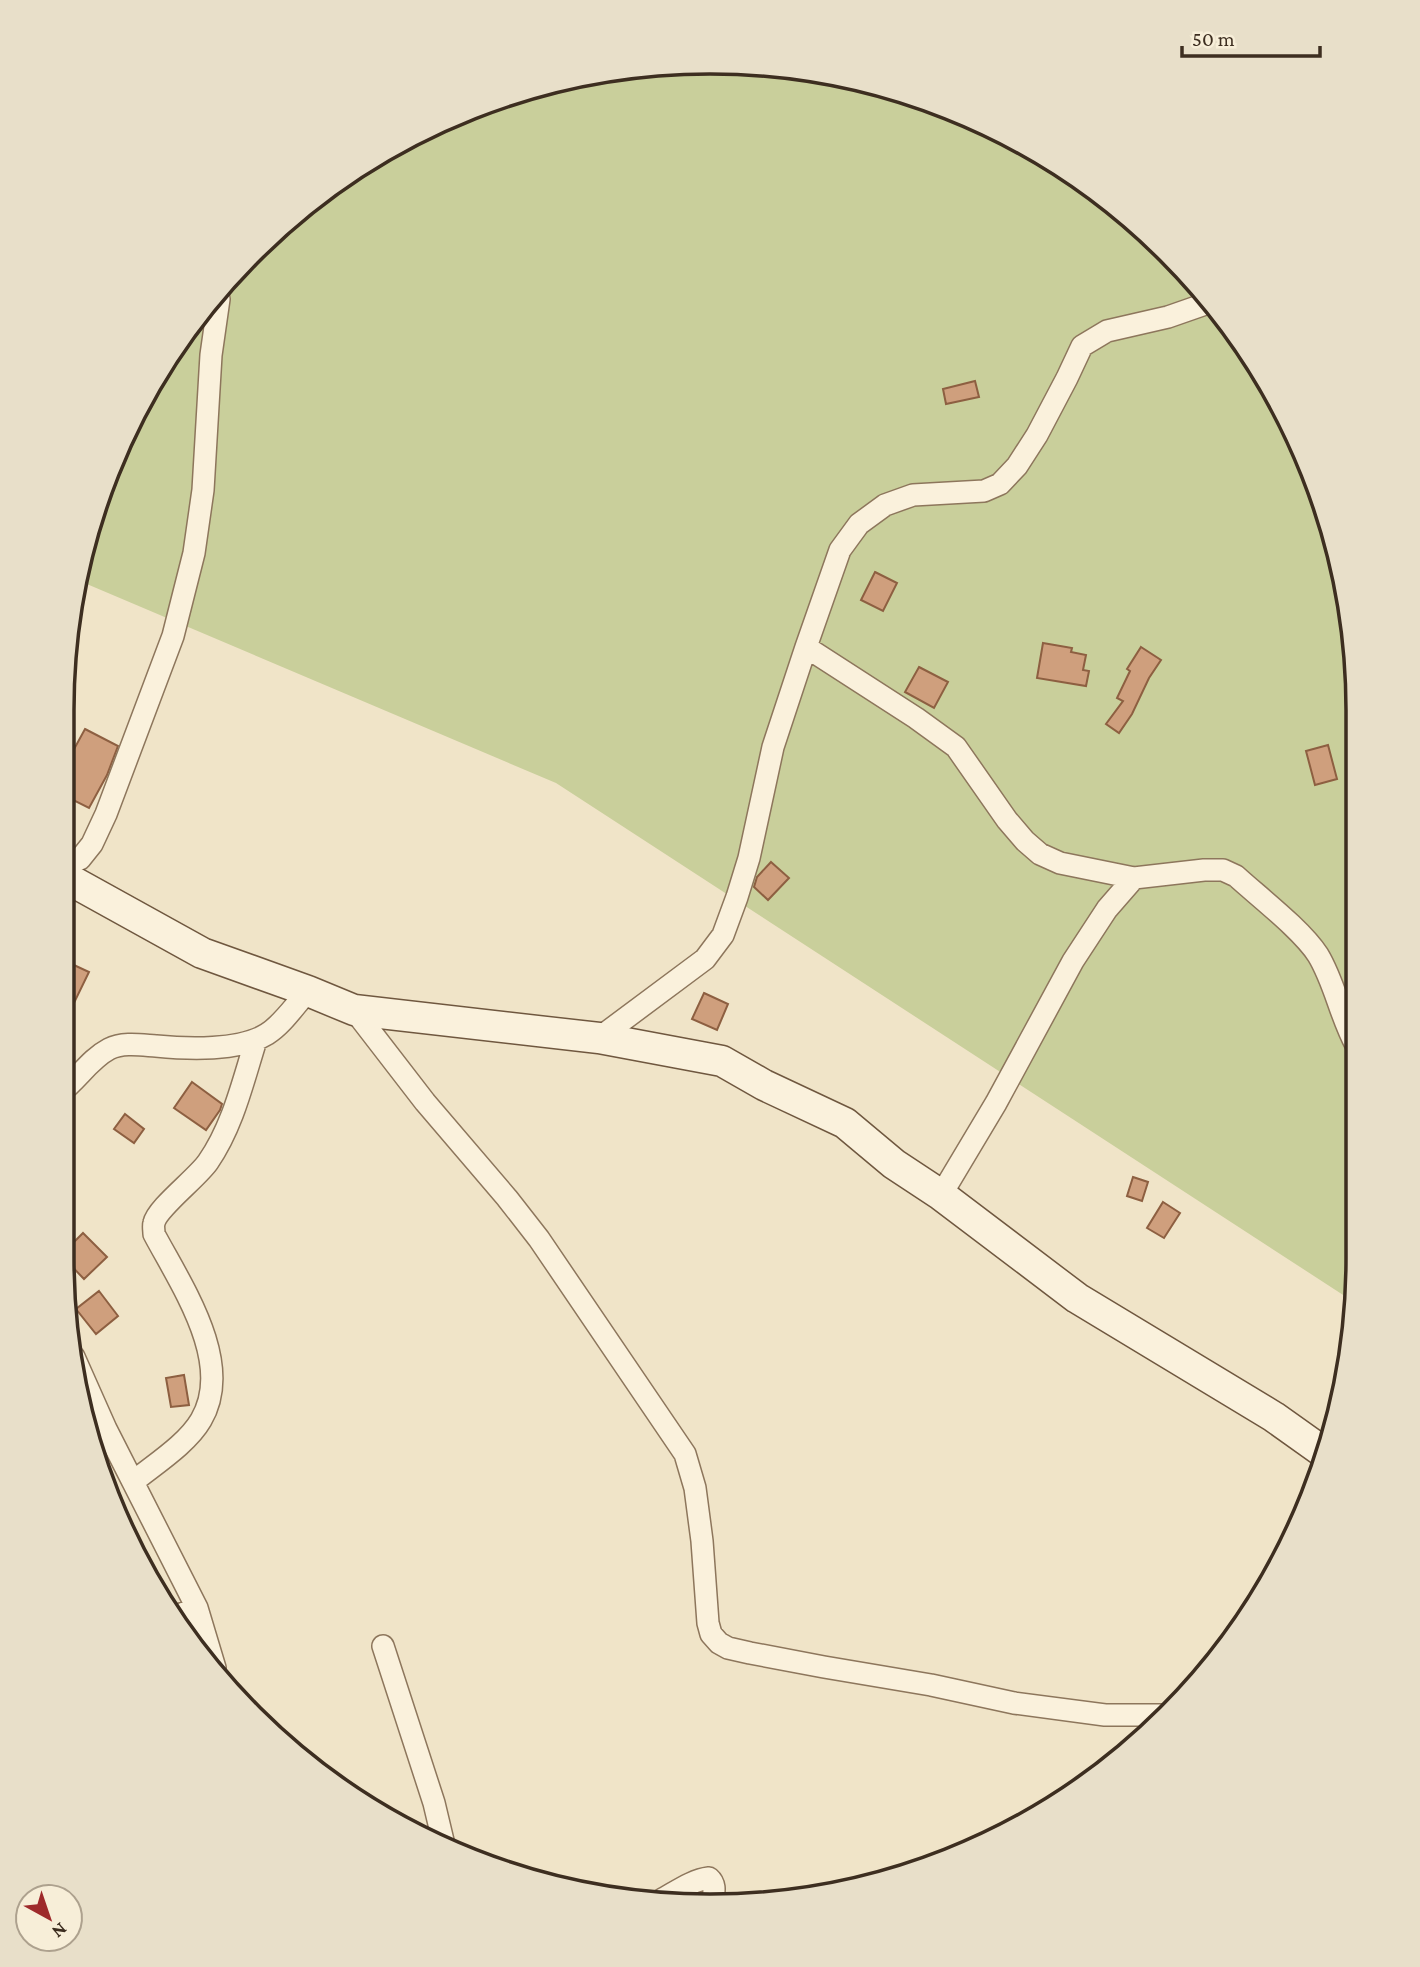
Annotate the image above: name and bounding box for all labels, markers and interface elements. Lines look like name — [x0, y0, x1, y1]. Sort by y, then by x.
scale bar — [1182, 14, 1320, 58]
text: 50 m — [1192, 27, 1235, 51]
north arrow — [14, 1883, 84, 1953]
text: N — [48, 1918, 71, 1943]

